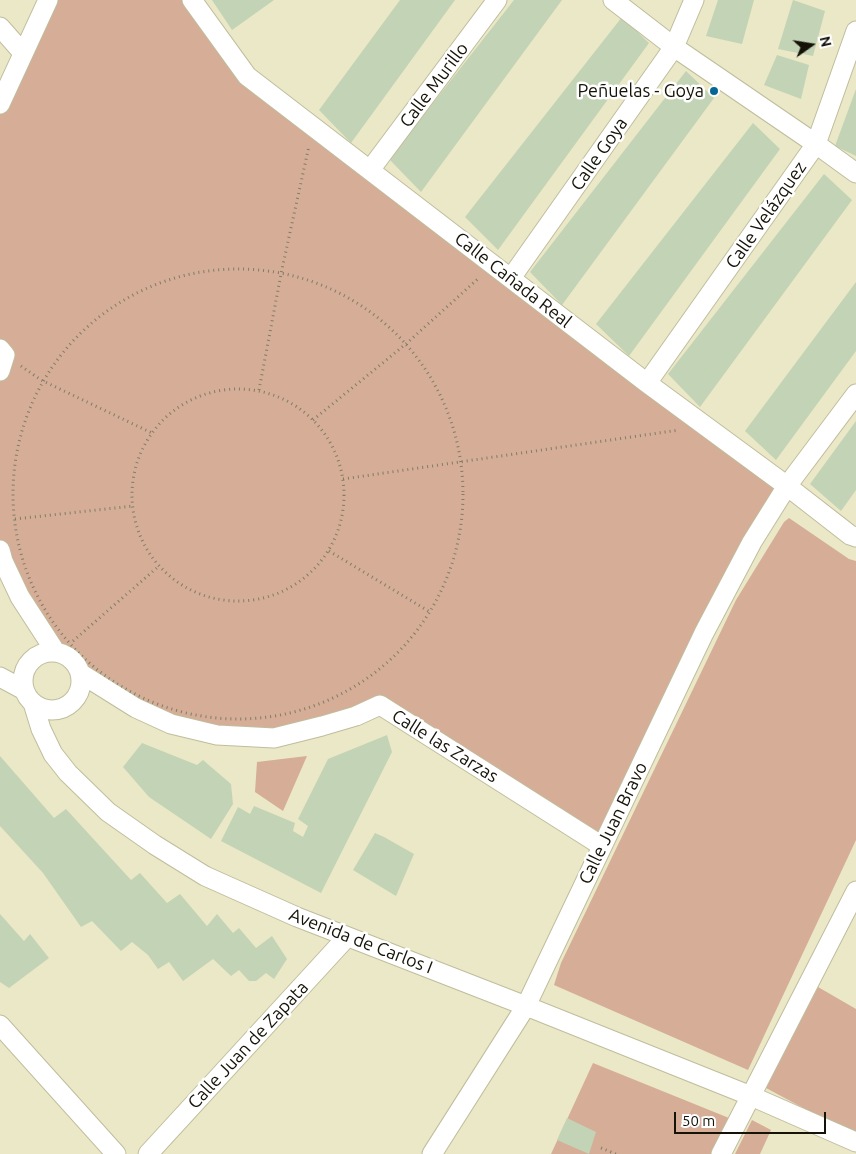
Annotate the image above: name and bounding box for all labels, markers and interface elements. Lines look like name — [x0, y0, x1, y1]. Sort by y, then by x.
north arrow — [786, 20, 836, 70]
text: N — [817, 35, 835, 49]
street label: Calle Murillo — [395, 38, 473, 132]
place label: Peñuelas - Goya — [578, 80, 704, 102]
marker: Peñuelas - Goya — [708, 85, 720, 97]
street label: Calle Goya — [566, 113, 632, 195]
street label: Calle Velázquez — [721, 157, 811, 273]
street label: Calle Cañada Real — [450, 228, 576, 332]
street label: Calle las Zarzas — [388, 705, 502, 787]
street label: Calle Juan Bravo — [574, 758, 652, 888]
street label: Avenida de Carlos I — [286, 904, 436, 978]
street label: Calle Juan de Zapata — [183, 977, 313, 1113]
scale bar — [676, 1102, 828, 1134]
text: 50 m — [682, 1112, 715, 1129]

